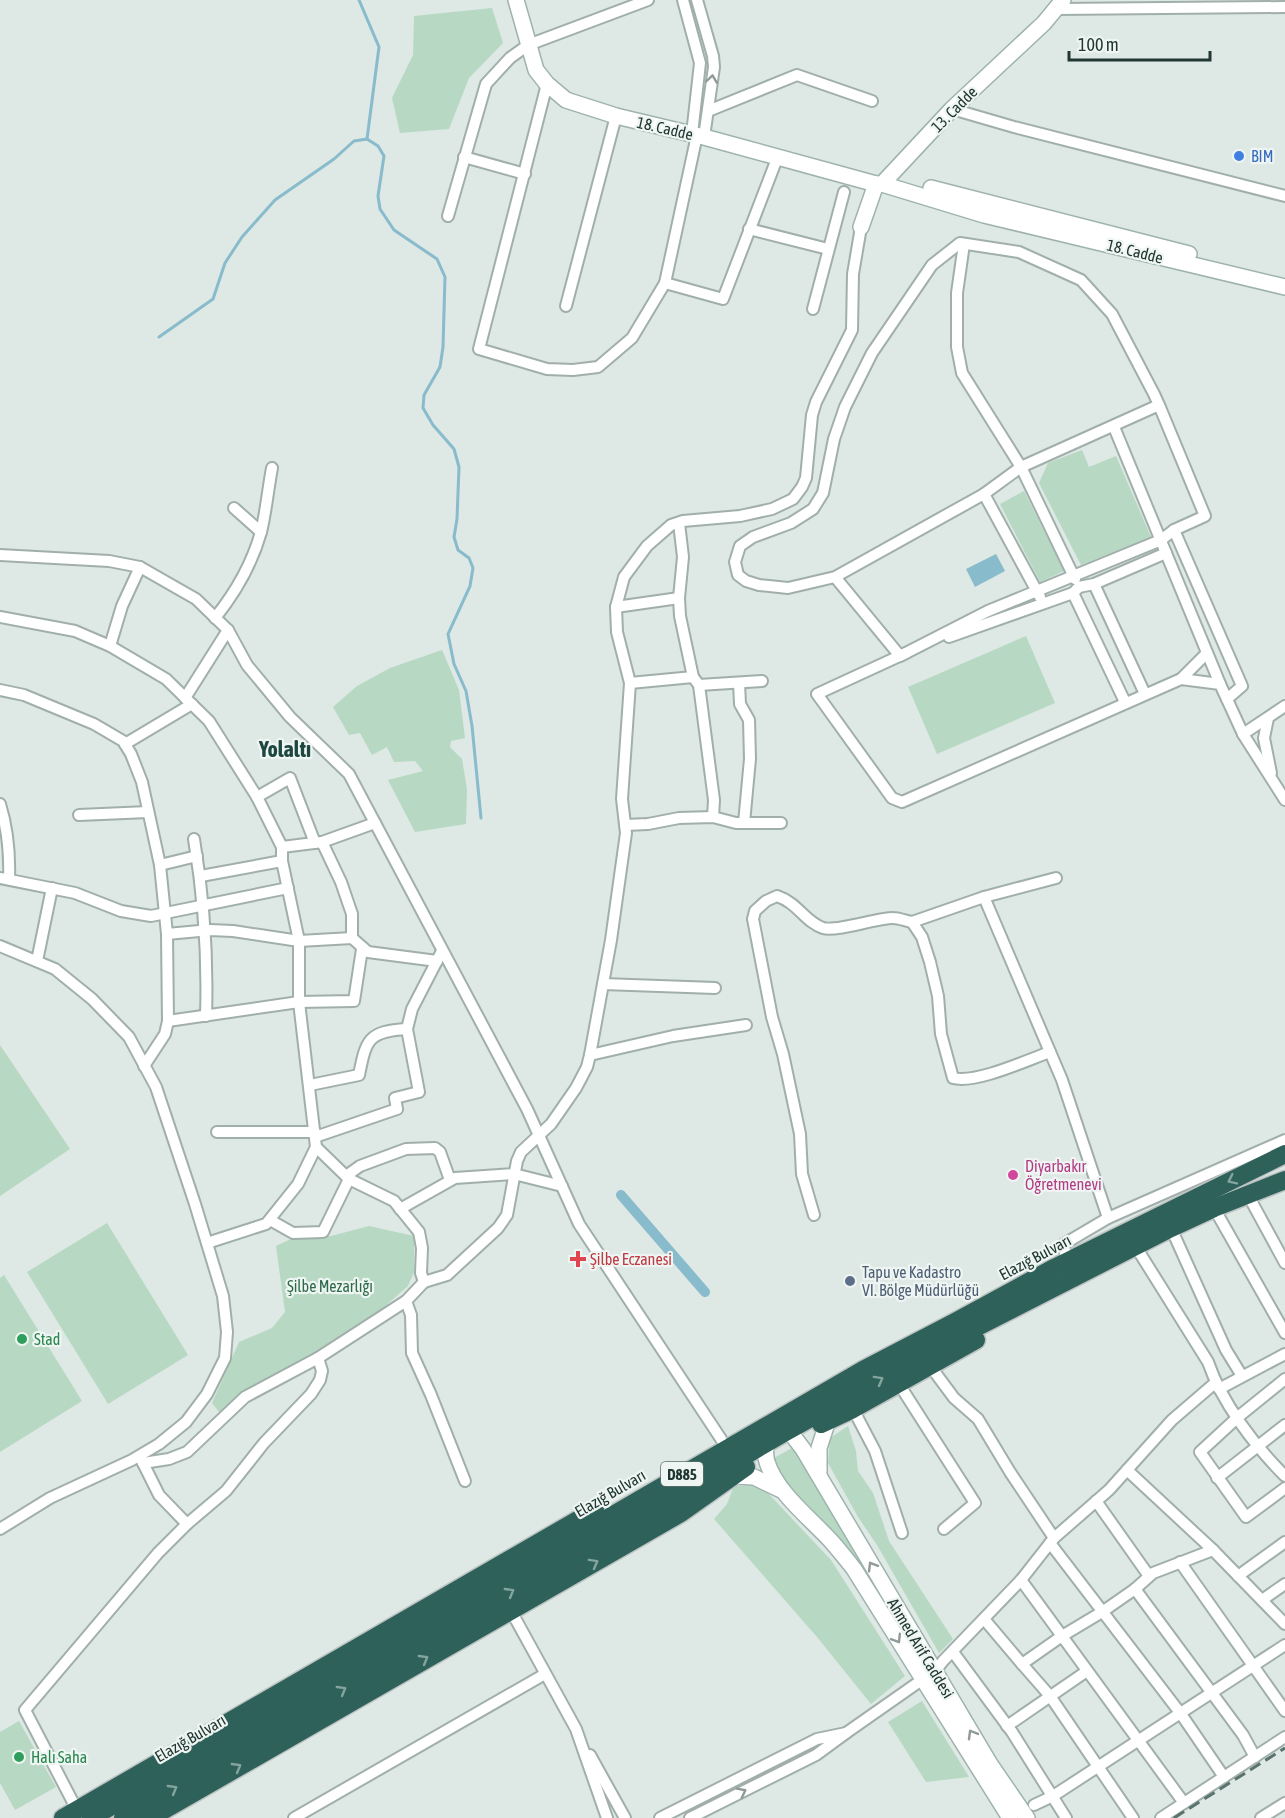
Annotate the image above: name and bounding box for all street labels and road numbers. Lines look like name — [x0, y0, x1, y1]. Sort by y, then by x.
street label: 13. Cadde — [927, 82, 981, 136]
street label: 18. Cadde — [635, 113, 695, 143]
street label: 18. Cadde — [1105, 235, 1165, 267]
street label: Elazığ Bulvarı — [996, 1231, 1074, 1284]
road number: D885 — [661, 1462, 703, 1486]
street label: Elazığ Bulvarı — [571, 1466, 649, 1521]
street label: Ahmed Arif Caddesi — [884, 1595, 958, 1701]
street label: Elazığ Bulvarı — [151, 1711, 229, 1766]

